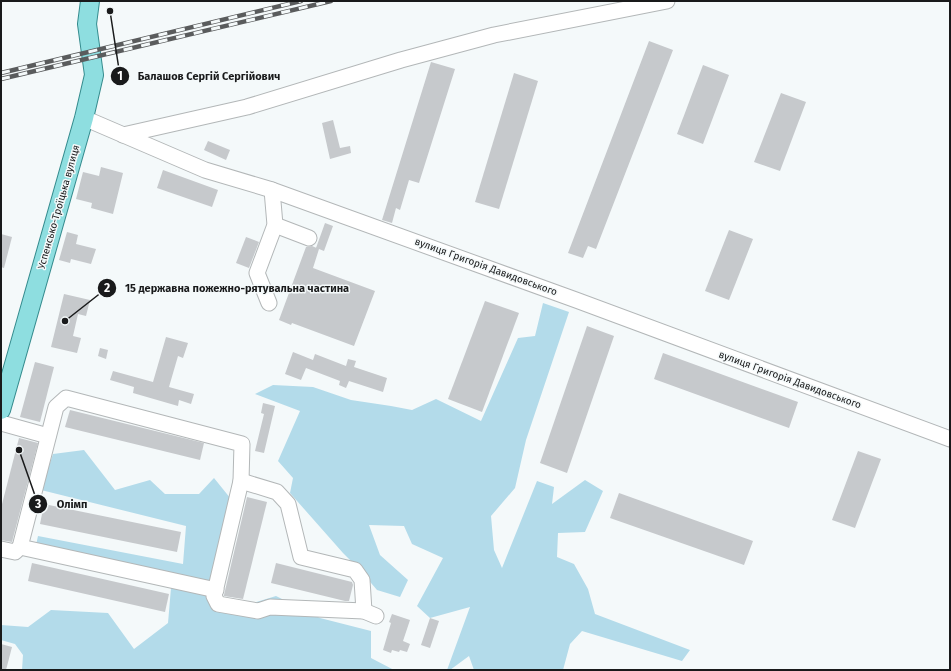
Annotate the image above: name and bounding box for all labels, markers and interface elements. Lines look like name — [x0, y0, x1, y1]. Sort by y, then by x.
callout: Балашов Сергій Сергійович — [110, 65, 289, 88]
text: 1 — [117, 69, 123, 83]
text: Балашов Сергій Сергійович — [138, 70, 280, 83]
street label: Успенсько-Троїцька вулиця — [35, 143, 83, 271]
street label: вулиця Григорія Давидовського — [413, 235, 559, 298]
callout: 15 державна пожежно-рятувальна частина — [97, 276, 357, 299]
text: 2 — [104, 281, 110, 295]
text: 15 державна пожежно-рятувальна частина — [125, 282, 349, 295]
street label: вулиця Григорія Давидовського — [717, 348, 863, 411]
callout: Олімп — [28, 492, 95, 515]
text: 3 — [34, 497, 41, 511]
text: Олімп — [57, 498, 87, 511]

